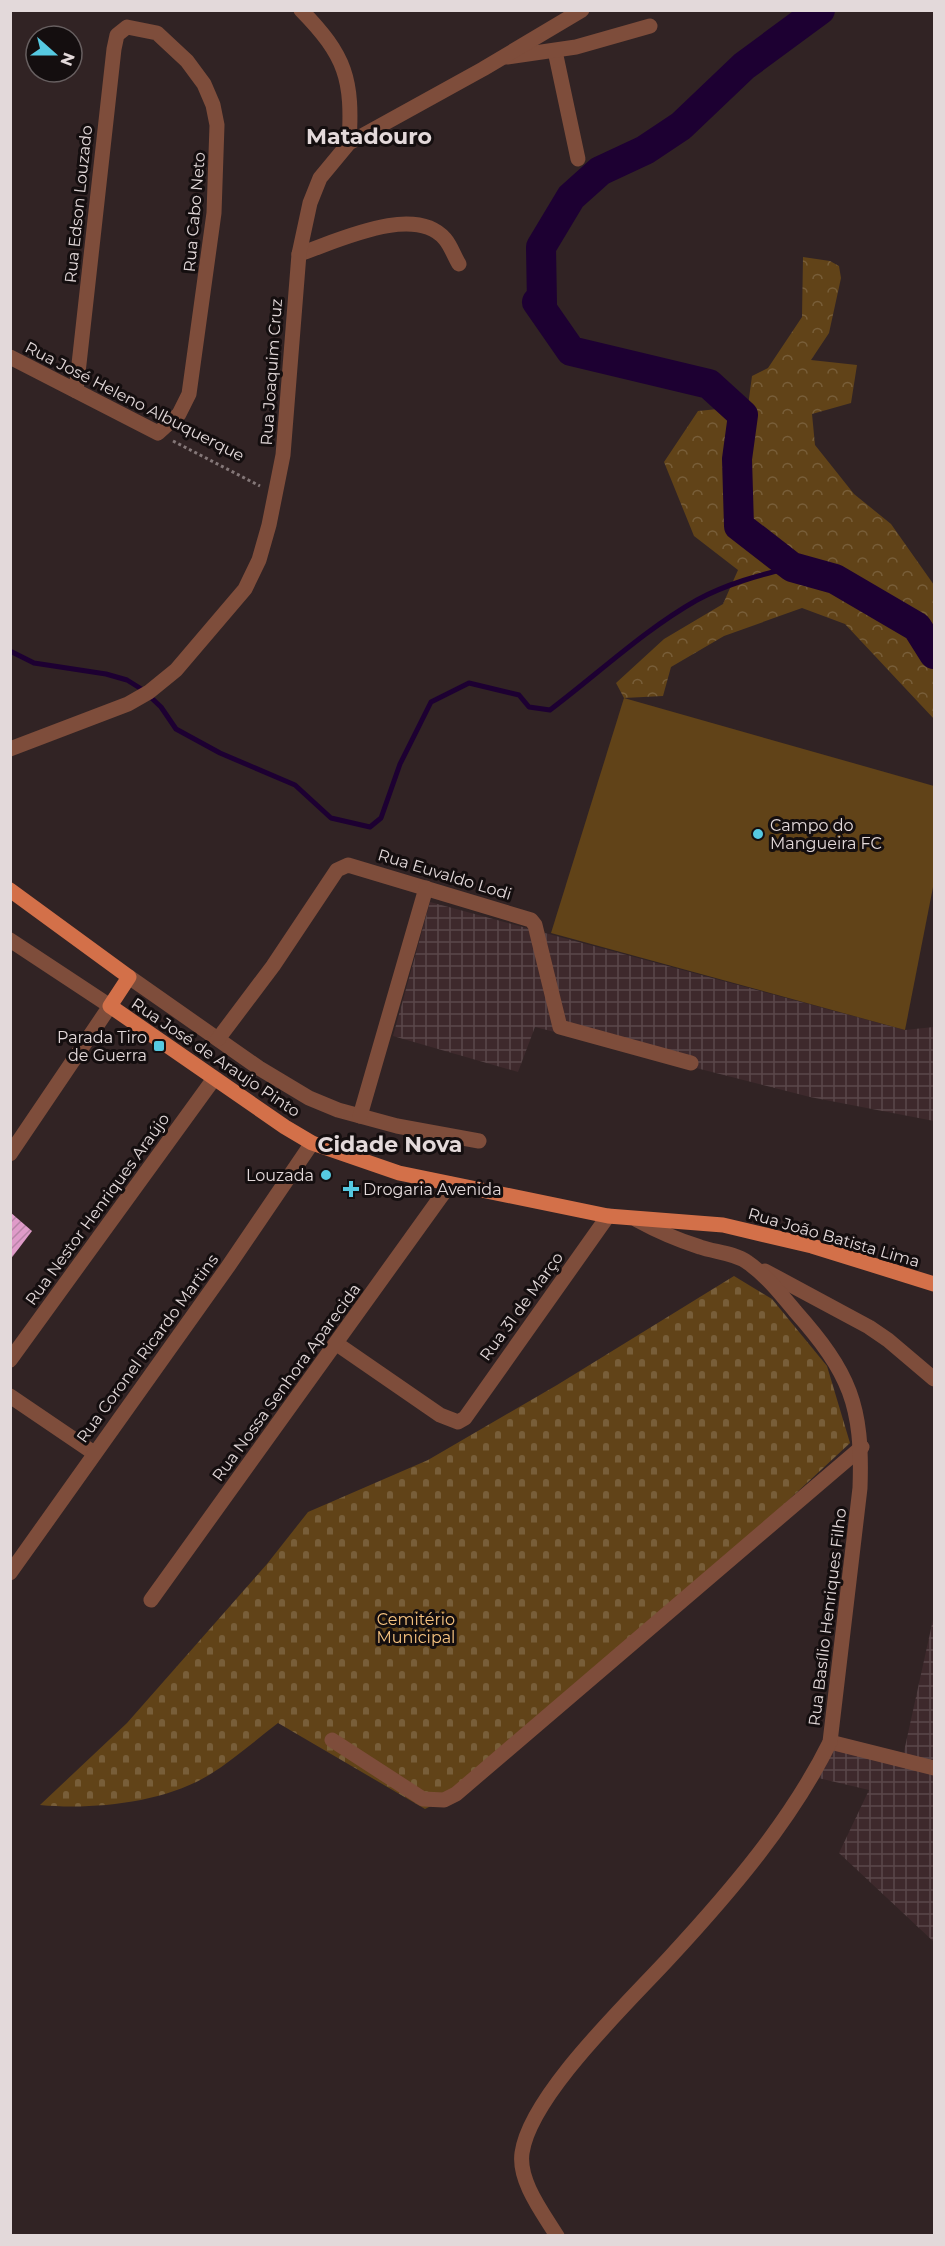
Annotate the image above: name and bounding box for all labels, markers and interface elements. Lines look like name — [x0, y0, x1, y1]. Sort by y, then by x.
north arrow — [24, 24, 84, 84]
text: N — [56, 50, 79, 69]
district label: Matadouro — [306, 123, 432, 150]
street label: Rua Edson Louzado — [61, 124, 96, 284]
street label: Rua Cabo Neto — [180, 151, 209, 273]
street label: Rua Joaquim Cruz — [257, 298, 286, 446]
street label: Rua José Heleno Albuquerque — [22, 338, 248, 465]
place label: Campo do Mangueira FC — [770, 816, 882, 853]
marker: Campo do Mangueira FC — [751, 827, 765, 841]
street label: Rua Euvaldo Lodi — [376, 845, 514, 904]
street label: Rua José de Araujo Pinto — [128, 994, 304, 1121]
place label: Parada Tiro de Guerra — [57, 1028, 147, 1065]
marker: Parada Tiro de Guerra — [152, 1039, 166, 1053]
street label: Rua Nestor Henriques Araújo — [21, 1110, 173, 1309]
district label: Cidade Nova — [318, 1131, 462, 1158]
place label: Louzada — [246, 1166, 314, 1185]
marker: Louzada — [319, 1168, 333, 1182]
place label: Drogaria Avenida — [363, 1180, 502, 1199]
marker: Drogaria Avenida — [344, 1182, 358, 1196]
street label: Rua João Batista Lima — [746, 1204, 922, 1271]
street label: Rua 31 de Março — [476, 1248, 567, 1364]
street label: Rua Coronel Ricardo Martins — [73, 1250, 222, 1446]
street label: Rua Nossa Senhora Aparecida — [208, 1280, 365, 1485]
street label: Rua Basílio Henriques Filho — [805, 1507, 850, 1727]
park label: Cemitério Municipal — [377, 1610, 455, 1647]

